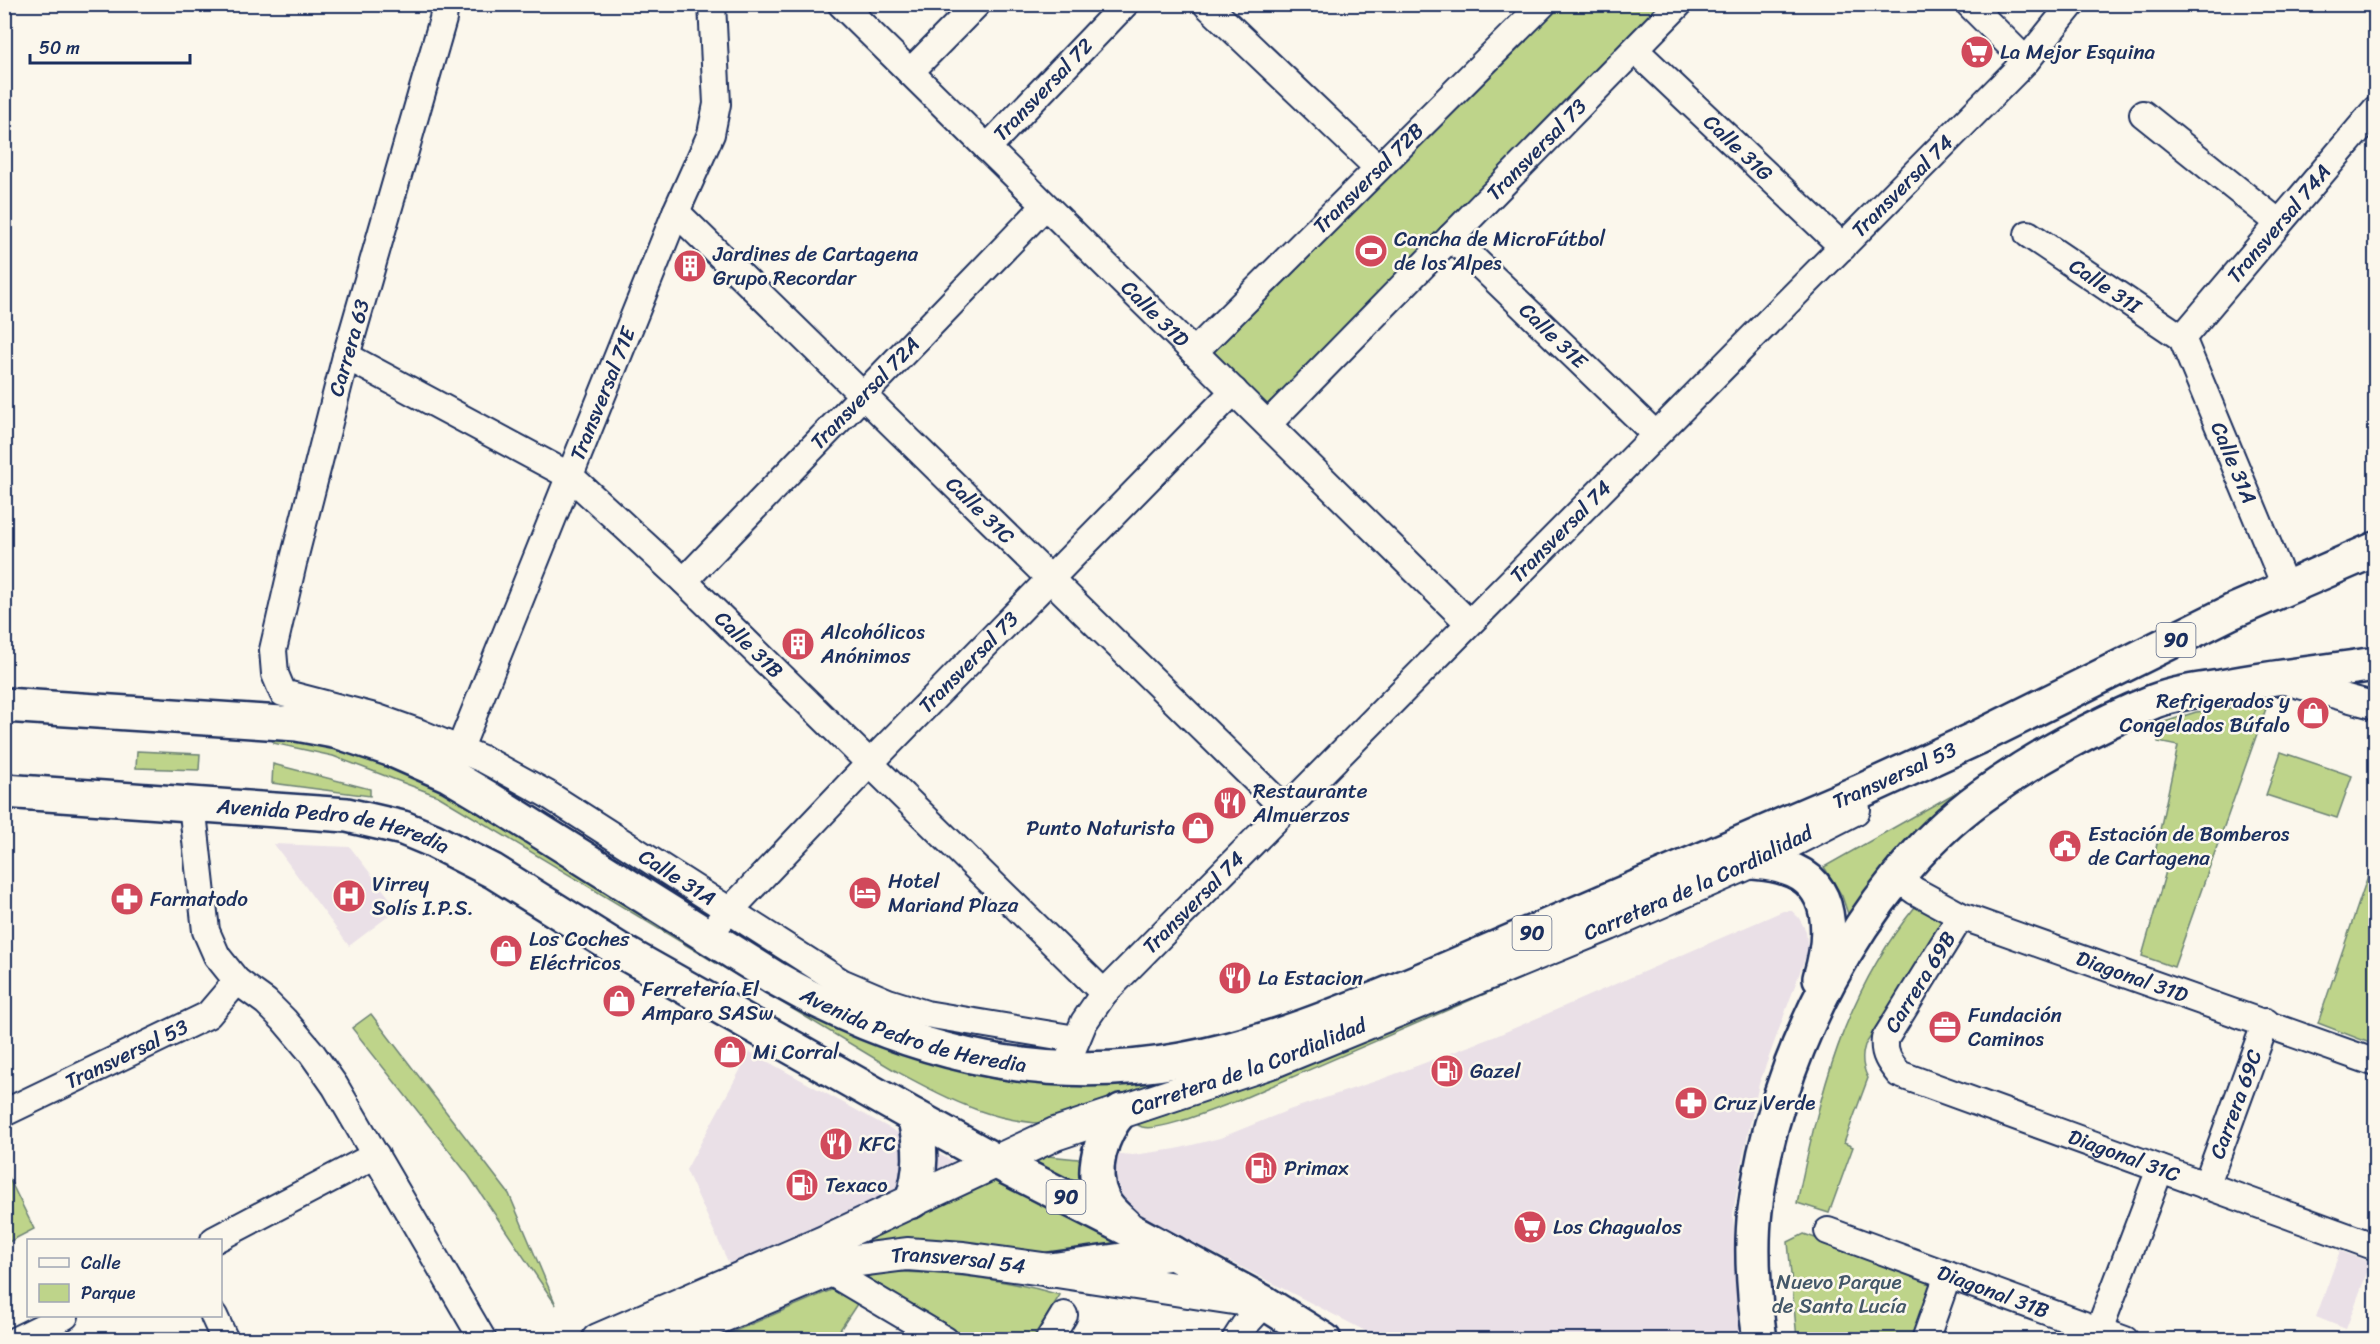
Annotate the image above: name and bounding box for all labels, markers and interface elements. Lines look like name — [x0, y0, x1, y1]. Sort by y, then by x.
scale bar — [30, 27, 190, 65]
street label: Transversal 72 — [983, 28, 1103, 151]
text: 50 m — [39, 32, 80, 64]
place label: La Mejor Esquina — [2000, 33, 2156, 71]
supermarket icon: La Mejor Esquina — [1959, 34, 1995, 70]
street label: Transversal 73 — [1477, 89, 1597, 210]
street label: Calle 31G — [1694, 104, 1782, 191]
street label: Transversal 72B — [1303, 113, 1433, 243]
street label: Transversal 74 — [1842, 125, 1963, 247]
street label: Transversal 74A — [2217, 155, 2341, 292]
place label: Cancha de MicroFútbol de los Alpes — [1394, 220, 1606, 282]
sports icon: Cancha de MicroFútbol de los Alpes — [1353, 233, 1389, 269]
place label: Jardines de Cartagena Grupo Recordar — [712, 235, 919, 297]
building icon: Jardines de Cartagena Grupo Recordar — [672, 248, 708, 284]
street label: Calle 31I — [2061, 248, 2151, 325]
street label: Calle 31D — [1111, 270, 1199, 357]
street label: Calle 31E — [1510, 293, 1598, 379]
street label: Carrera 63 — [317, 294, 381, 401]
street label: Transversal 71E — [559, 320, 647, 467]
street label: Transversal 72A — [800, 327, 930, 459]
street label: Calle 31A — [2200, 416, 2268, 510]
street label: Calle 31C — [936, 467, 1024, 554]
street label: Transversal 74 — [1500, 471, 1621, 592]
street label: Calle 31B — [705, 601, 793, 688]
street label: Transversal 73 — [909, 602, 1029, 723]
place label: Alcohólicos Anónimos — [820, 613, 925, 675]
road number: 90 — [2156, 623, 2196, 657]
building icon: Alcohólicos Anónimos — [780, 626, 816, 662]
place label: Refrigerados y Congelados Búfalo — [2120, 682, 2290, 744]
shop icon: Refrigerados y Congelados Búfalo — [2295, 695, 2331, 731]
street label: Transversal 53 — [1826, 731, 1963, 820]
place label: Restaurante Almuerzos — [1252, 772, 1368, 834]
restaurant icon: Restaurante Almuerzos — [1212, 785, 1248, 821]
street label: Avenida Pedro de Heredia — [215, 787, 457, 865]
place label: Punto Naturista — [1026, 809, 1175, 847]
shop icon: Punto Naturista — [1180, 810, 1216, 846]
street label: Carretera de la Cordialidad — [1577, 813, 1821, 952]
place label: Estación de Bomberos de Cartagena — [2088, 815, 2290, 877]
public building icon: Estación de Bomberos de Cartagena — [2047, 828, 2083, 864]
street label: Calle 31A — [631, 838, 724, 917]
street label: Transversal 74 — [1133, 842, 1254, 964]
place label: Hotel Mariand Plaza — [888, 862, 1019, 924]
place label: Virrey Solís I.P.S. — [372, 865, 474, 927]
hotel icon: Hotel Mariand Plaza — [847, 875, 883, 911]
hospital icon: Virrey Solís I.P.S. — [331, 878, 367, 914]
place label: Farmatodo — [150, 880, 248, 918]
pharmacy icon: Farmatodo — [109, 881, 145, 917]
road number: 90 — [1512, 916, 1552, 950]
place label: Los Coches Eléctricos — [529, 920, 630, 982]
street label: Carrera 69B — [1874, 923, 1966, 1041]
shop icon: Los Coches Eléctricos — [488, 933, 524, 969]
street label: Diagonal 31D — [2071, 939, 2194, 1014]
place label: La Estacion — [1258, 959, 1363, 997]
restaurant icon: La Estacion — [1217, 960, 1253, 996]
place label: Ferretería El Amparo SASw — [641, 970, 773, 1032]
street label: Avenida Pedro de Heredia — [792, 976, 1029, 1084]
shop icon: Ferretería El Amparo SASw — [601, 983, 637, 1019]
place label: Fundación Caminos — [1968, 996, 2062, 1058]
street label: Carretera de la Cordialidad — [1125, 1006, 1374, 1127]
street label: Transversal 53 — [58, 1008, 195, 1100]
office icon: Fundación Caminos — [1927, 1009, 1963, 1045]
place label: Mi Corral — [753, 1033, 840, 1071]
shop icon: Mi Corral — [712, 1034, 748, 1070]
street label: Carrera 69C — [2198, 1044, 2273, 1164]
place label: Gazel — [1470, 1052, 1521, 1090]
fuel station icon: Gazel — [1429, 1053, 1465, 1089]
place label: Cruz Verde — [1714, 1084, 1815, 1122]
pharmacy icon: Cruz Verde — [1673, 1085, 1709, 1121]
street label: Diagonal 31C — [2063, 1118, 2186, 1193]
place label: KFC — [859, 1125, 896, 1163]
restaurant icon: KFC — [818, 1126, 854, 1162]
place label: Primax — [1284, 1149, 1349, 1187]
fuel station icon: Primax — [1243, 1150, 1279, 1186]
place label: Texaco — [825, 1166, 888, 1204]
fuel station icon: Texaco — [784, 1167, 820, 1203]
road number: 90 — [1046, 1180, 1086, 1214]
place label: Los Chagualos — [1553, 1208, 1682, 1246]
supermarket icon: Los Chagualos — [1512, 1209, 1548, 1245]
street label: Transversal 54 — [889, 1235, 1028, 1285]
legend — [27, 1239, 222, 1317]
text: Calle — [81, 1247, 121, 1279]
street label: Diagonal 31B — [1932, 1254, 2055, 1330]
park label: Nuevo Parque de Santa Lucía — [1772, 1263, 1907, 1325]
text: Parque — [81, 1277, 136, 1309]

